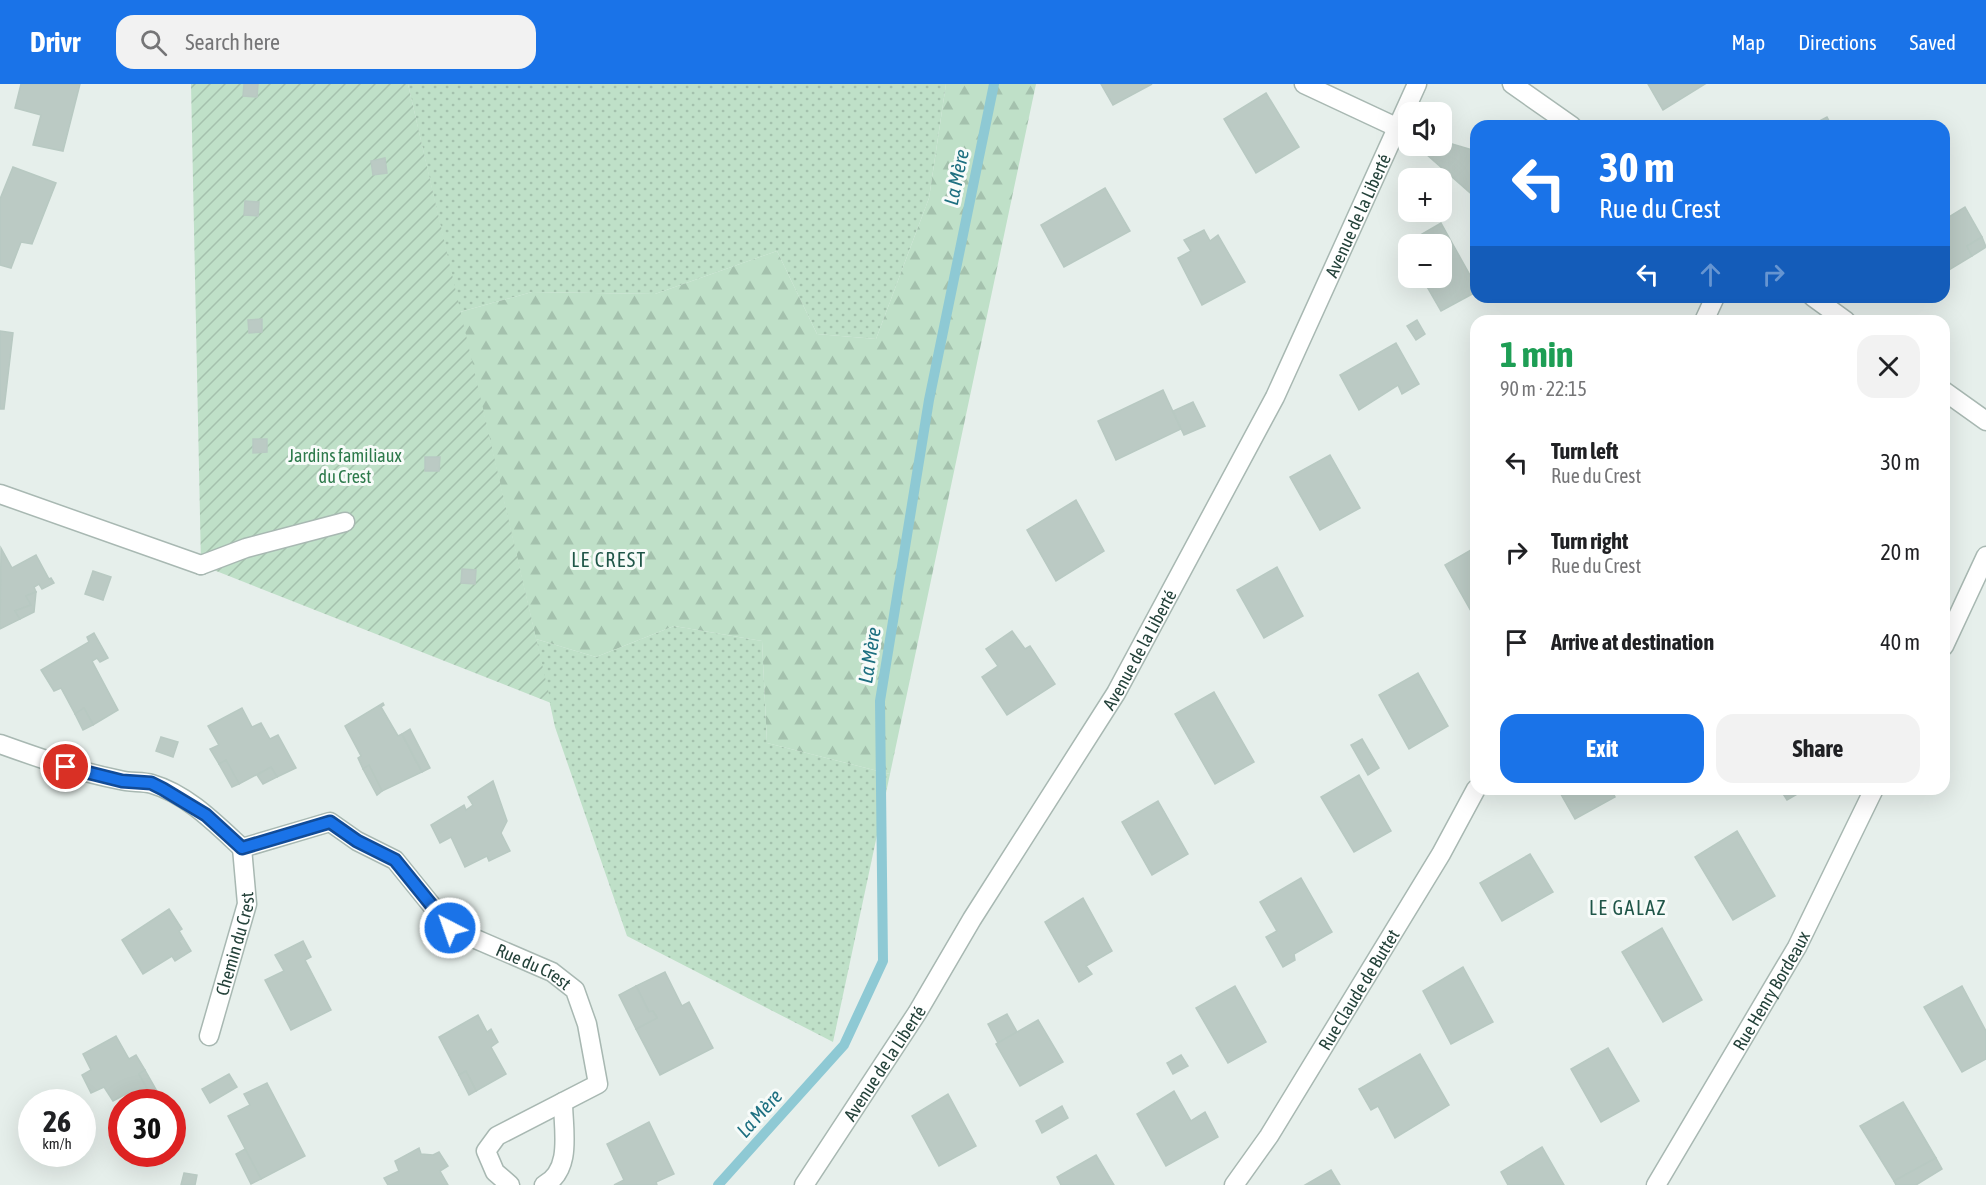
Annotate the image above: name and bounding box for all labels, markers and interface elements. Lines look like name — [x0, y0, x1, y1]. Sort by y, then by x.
search box — [116, 15, 536, 69]
text: Drivr — [30, 26, 80, 58]
icon: search — [137, 26, 170, 59]
text: Search here — [185, 29, 280, 55]
text: Map — [1731, 30, 1765, 54]
text: Directions — [1798, 30, 1877, 54]
text: Saved — [1910, 30, 1956, 54]
map controls — [1398, 102, 1452, 288]
button: sound — [1398, 102, 1452, 156]
text: 30 m — [1599, 143, 1674, 191]
icon: left — [1500, 144, 1578, 222]
water label: La Mère — [939, 147, 973, 207]
street label: Avenue de la Liberté — [1320, 150, 1394, 281]
button: + — [1398, 168, 1452, 222]
text: Rue du Crest — [1599, 193, 1721, 224]
button: − — [1398, 234, 1452, 288]
icon: left — [1631, 258, 1664, 291]
icon: ahead — [1694, 258, 1727, 291]
icon: right — [1757, 258, 1790, 291]
text: 1 min — [1500, 333, 1574, 375]
button: close — [1857, 335, 1920, 398]
text: 90 m · 22:15 — [1500, 377, 1587, 400]
text: Turn left — [1551, 438, 1618, 464]
park label: Jardins familiaux du Crest — [288, 445, 402, 487]
icon: left — [1500, 446, 1533, 479]
text: 30 m — [1880, 449, 1920, 475]
text: Rue du Crest — [1551, 464, 1641, 487]
text: Turn right — [1551, 528, 1628, 554]
icon: right — [1500, 536, 1533, 569]
text: 20 m — [1880, 539, 1920, 565]
district label: LE CREST — [571, 548, 647, 571]
text: Rue du Crest — [1551, 554, 1641, 577]
street label: Avenue de la Liberté — [1098, 586, 1180, 713]
water label: La Mère — [853, 625, 885, 685]
icon: arrive — [1500, 626, 1533, 659]
text: Arrive at destination — [1551, 629, 1714, 655]
text: 40 m — [1880, 629, 1920, 655]
button: Exit — [1500, 714, 1704, 783]
button: Share — [1716, 714, 1920, 783]
pin — [40, 741, 91, 792]
icon: arrive — [49, 750, 82, 783]
street label: Chemin du Crest — [211, 891, 257, 998]
position arrow — [418, 896, 482, 960]
district label: LE GALAZ — [1589, 896, 1667, 919]
street label: Rue Claude de Buttet — [1314, 925, 1403, 1054]
street label: Rue Henry Bordeaux — [1728, 928, 1814, 1054]
street label: Rue du Crest — [493, 939, 576, 994]
street label: Avenue de la Liberté — [839, 1002, 930, 1124]
water label: La Mère — [732, 1084, 786, 1142]
speed limit sign: 30 — [108, 1089, 186, 1167]
text: 26 — [43, 1104, 71, 1138]
text: km/h — [42, 1135, 72, 1152]

